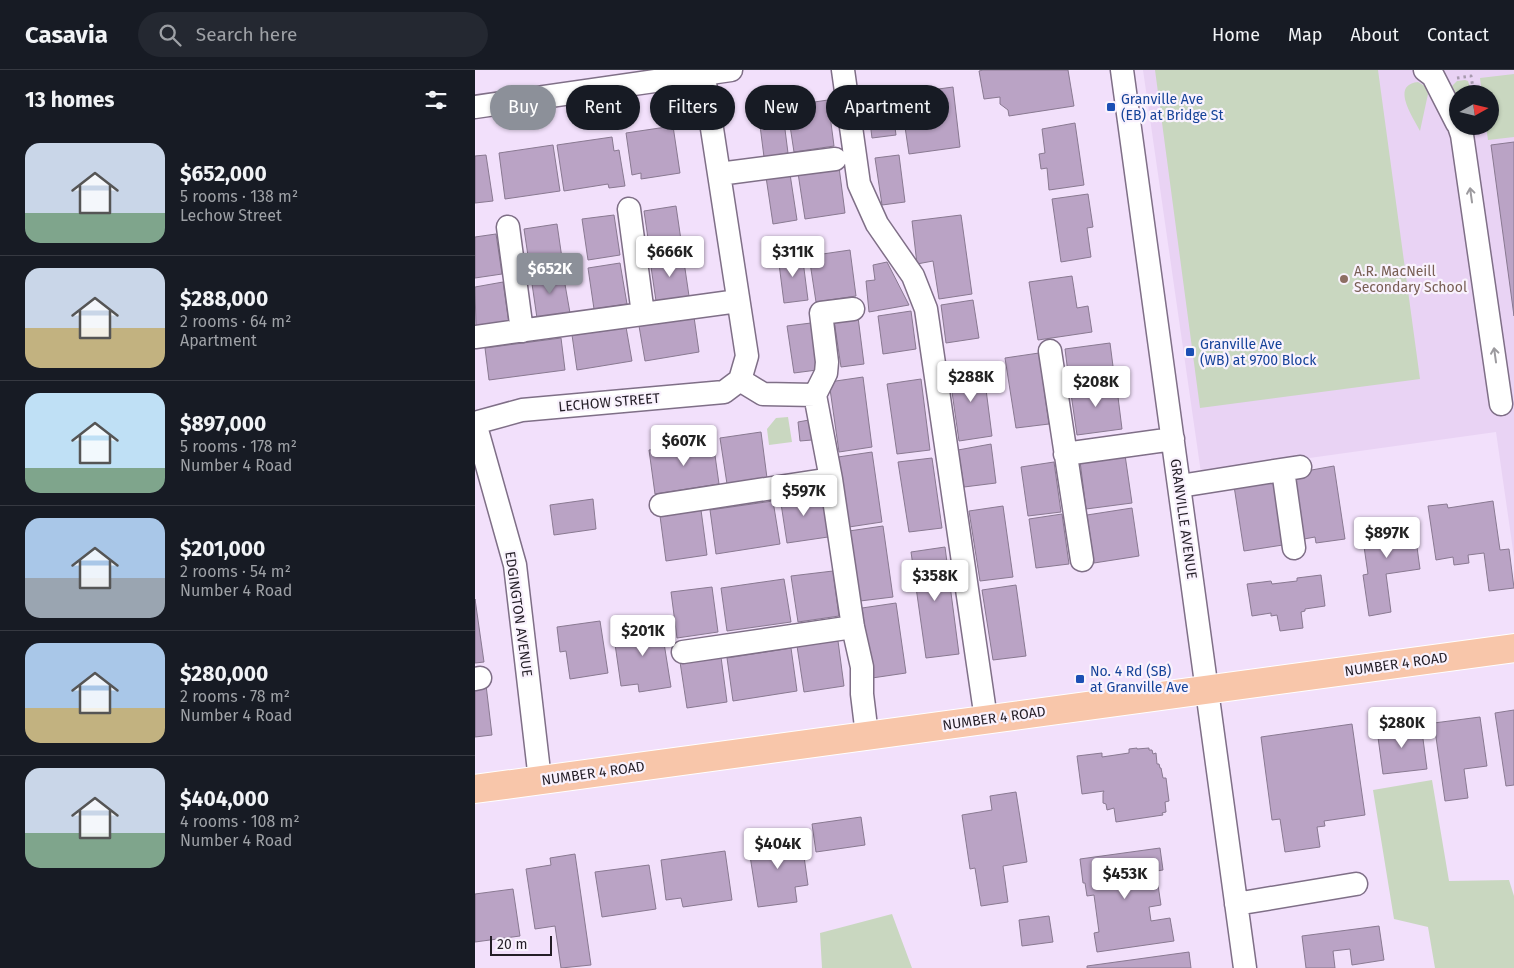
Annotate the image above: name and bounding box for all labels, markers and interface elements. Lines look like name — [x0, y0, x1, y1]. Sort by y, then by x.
search box — [138, 12, 488, 57]
text: Casavia — [25, 21, 108, 49]
icon: search — [156, 21, 184, 49]
text: Search here — [196, 23, 297, 46]
text: Home — [1212, 24, 1260, 46]
text: Map — [1288, 24, 1322, 46]
text: About — [1350, 24, 1399, 46]
text: Contact — [1427, 24, 1489, 46]
chip: Buy — [490, 85, 556, 130]
chip: Rent — [566, 85, 640, 130]
chip: Filters — [650, 85, 735, 130]
chip: New — [745, 85, 816, 130]
chip: Apartment — [826, 85, 949, 130]
north arrow — [1449, 85, 1499, 135]
map controls — [1449, 85, 1499, 135]
icon: filters — [422, 86, 450, 114]
text: 13 homes — [25, 87, 115, 113]
place label: Granville Ave (EB) at Bridge St — [1121, 91, 1224, 124]
marker: Granville Ave (EB) at Bridge St — [1105, 101, 1117, 113]
text: $652,000 — [180, 161, 267, 187]
icon: home — [65, 163, 125, 223]
text: 5 rooms · 138 m² — [180, 187, 298, 206]
one-way arrow — [1466, 187, 1476, 203]
text: Lechow Street — [180, 206, 282, 225]
pin: $666K — [635, 236, 705, 278]
pin: $311K — [758, 236, 828, 278]
text: $666K — [647, 242, 693, 261]
text: $311K — [772, 242, 814, 261]
pin: $652K — [515, 252, 585, 295]
text: $652K — [528, 259, 572, 278]
place label: A.R. MacNeill Secondary School — [1354, 263, 1467, 296]
marker: A.R. MacNeill Secondary School — [1338, 273, 1350, 285]
text: $288,000 — [180, 286, 268, 312]
icon: home — [65, 288, 125, 348]
text: 2 rooms · 64 m² — [180, 312, 291, 331]
text: Apartment — [180, 331, 257, 350]
place label: Granville Ave (WB) at 9700 Block — [1200, 336, 1317, 369]
marker: Granville Ave (WB) at 9700 Block — [1184, 346, 1196, 358]
one-way arrow — [1489, 348, 1499, 364]
pin: $288K — [936, 360, 1006, 403]
pin: $208K — [1061, 366, 1131, 408]
text: $288K — [948, 367, 994, 386]
text: $208K — [1073, 372, 1119, 391]
street label: LECHOW STREET — [558, 390, 661, 415]
text: $897,000 — [180, 411, 266, 437]
icon: home — [65, 413, 125, 473]
pin: $607K — [649, 424, 719, 467]
text: $607K — [662, 431, 706, 450]
text: 5 rooms · 178 m² — [180, 437, 297, 456]
text: Number 4 Road — [180, 456, 292, 475]
street label: GRANVILLE AVENUE — [1167, 458, 1200, 580]
pin: $597K — [769, 474, 839, 517]
text: $597K — [782, 481, 826, 500]
pin: $897K — [1352, 516, 1422, 559]
text: $897K — [1365, 523, 1409, 542]
text: $201,000 — [180, 536, 265, 562]
icon: home — [65, 538, 125, 598]
street label: EDGINGTON AVENUE — [501, 550, 536, 678]
pin: $358K — [900, 560, 970, 602]
text: 2 rooms · 54 m² — [180, 562, 291, 581]
text: $358K — [912, 566, 958, 585]
text: Number 4 Road — [180, 581, 292, 600]
pin: $201K — [608, 614, 678, 657]
text: $201K — [621, 621, 665, 640]
street label: NUMBER 4 ROAD — [1343, 649, 1449, 680]
text: $280,000 — [180, 661, 268, 687]
icon: home — [65, 663, 125, 723]
place label: No. 4 Rd (SB) at Granville Ave — [1090, 663, 1189, 696]
marker: No. 4 Rd (SB) at Granville Ave — [1074, 673, 1086, 685]
text: 2 rooms · 78 m² — [180, 687, 290, 706]
street label: NUMBER 4 ROAD — [941, 703, 1047, 734]
text: Number 4 Road — [180, 706, 292, 725]
pin: $280K — [1367, 706, 1437, 749]
text: $280K — [1379, 713, 1425, 732]
street label: NUMBER 4 ROAD — [540, 758, 646, 789]
text: $404,000 — [180, 786, 269, 812]
icon: home — [65, 788, 125, 848]
text: 4 rooms · 108 m² — [180, 812, 300, 831]
pin: $404K — [743, 828, 813, 870]
text: Number 4 Road — [180, 831, 292, 850]
text: $404K — [755, 834, 801, 853]
pin: $453K — [1090, 858, 1160, 900]
text: $453K — [1103, 864, 1147, 883]
scale bar — [490, 933, 553, 956]
text: 20 m — [497, 936, 527, 953]

